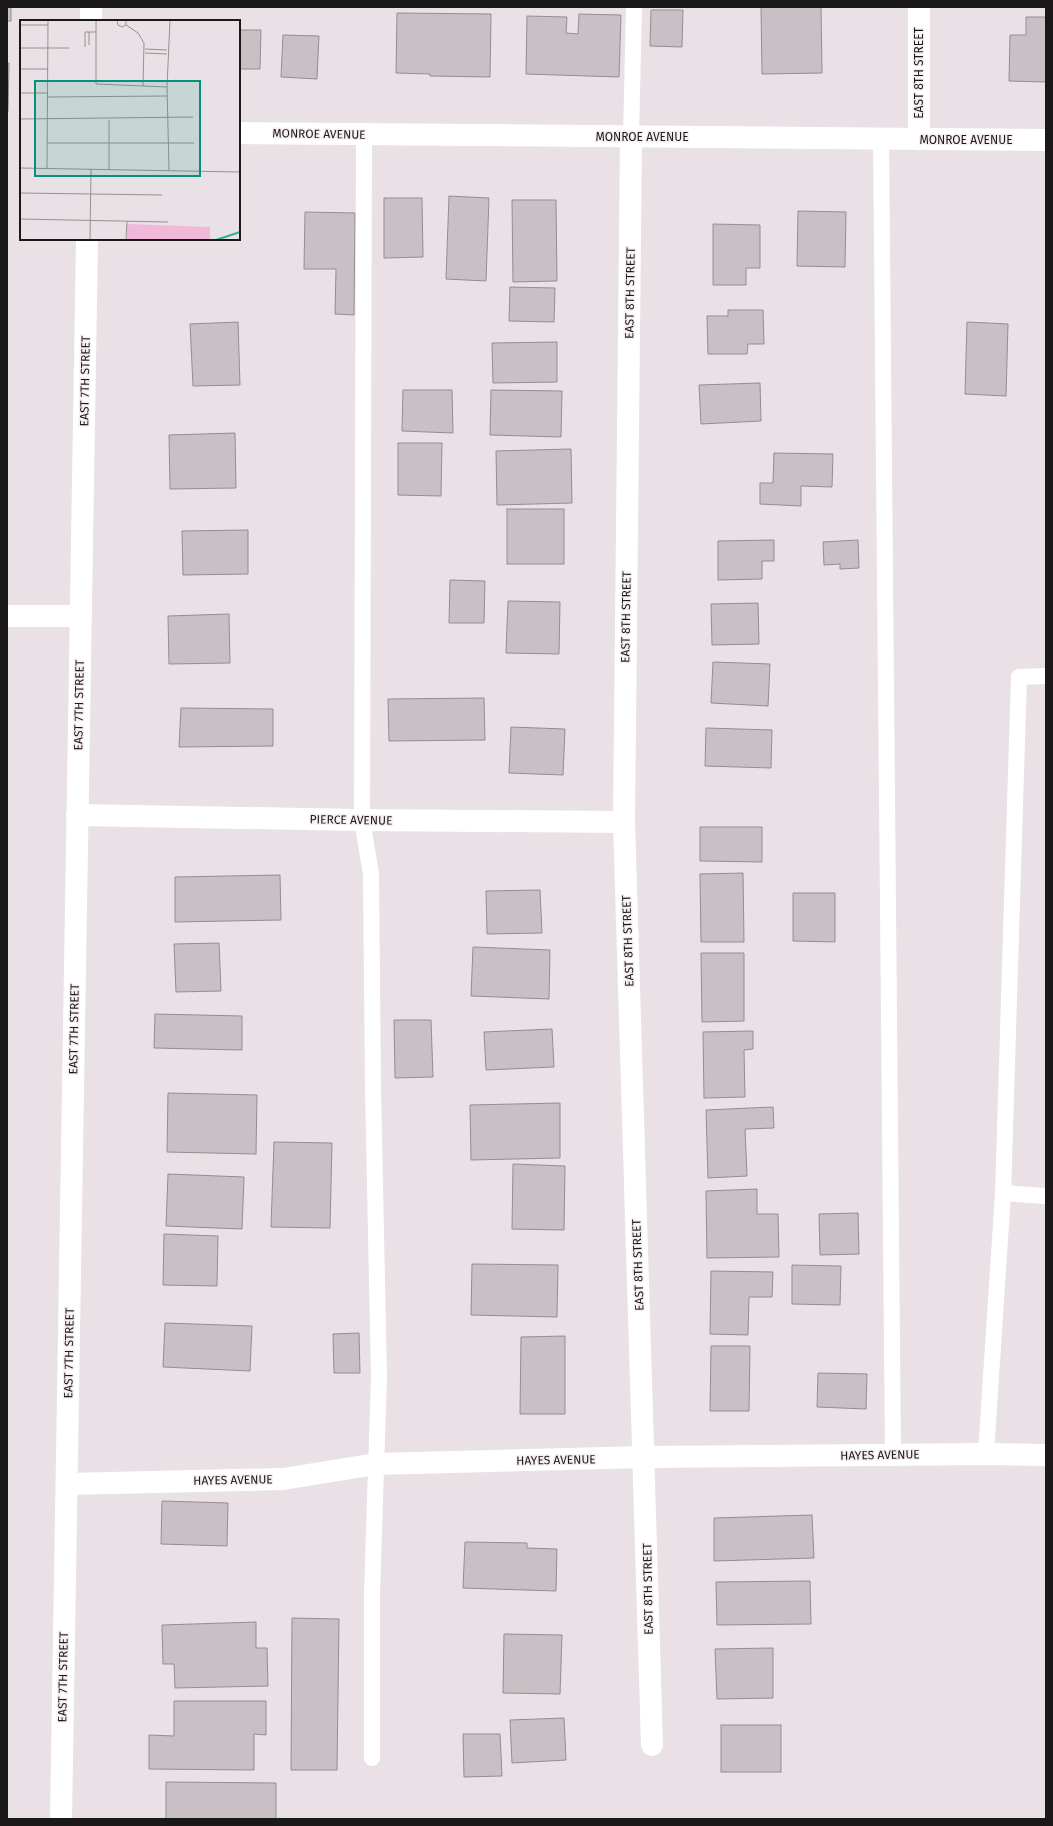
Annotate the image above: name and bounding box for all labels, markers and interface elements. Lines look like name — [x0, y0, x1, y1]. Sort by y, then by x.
inset map — [20, 20, 240, 240]
street label: EAST 8TH STREET — [912, 26, 926, 119]
street label: MONROE AVENUE — [272, 126, 366, 142]
street label: MONROE AVENUE — [595, 130, 689, 144]
street label: MONROE AVENUE — [919, 133, 1013, 147]
street label: EAST 8TH STREET — [622, 246, 638, 339]
street label: EAST 7TH STREET — [77, 335, 93, 426]
street label: EAST 8TH STREET — [618, 570, 634, 663]
street label: EAST 7TH STREET — [71, 659, 87, 750]
street label: PIERCE AVENUE — [310, 812, 392, 828]
street label: EAST 8TH STREET — [619, 894, 637, 987]
street label: EAST 7TH STREET — [66, 983, 82, 1074]
street label: EAST 8TH STREET — [629, 1218, 647, 1311]
street label: EAST 7TH STREET — [61, 1307, 77, 1398]
street label: HAYES AVENUE — [840, 1447, 920, 1463]
street label: HAYES AVENUE — [516, 1452, 596, 1468]
street label: HAYES AVENUE — [193, 1472, 273, 1488]
street label: EAST 8TH STREET — [640, 1542, 656, 1635]
street label: EAST 7TH STREET — [55, 1631, 71, 1722]

